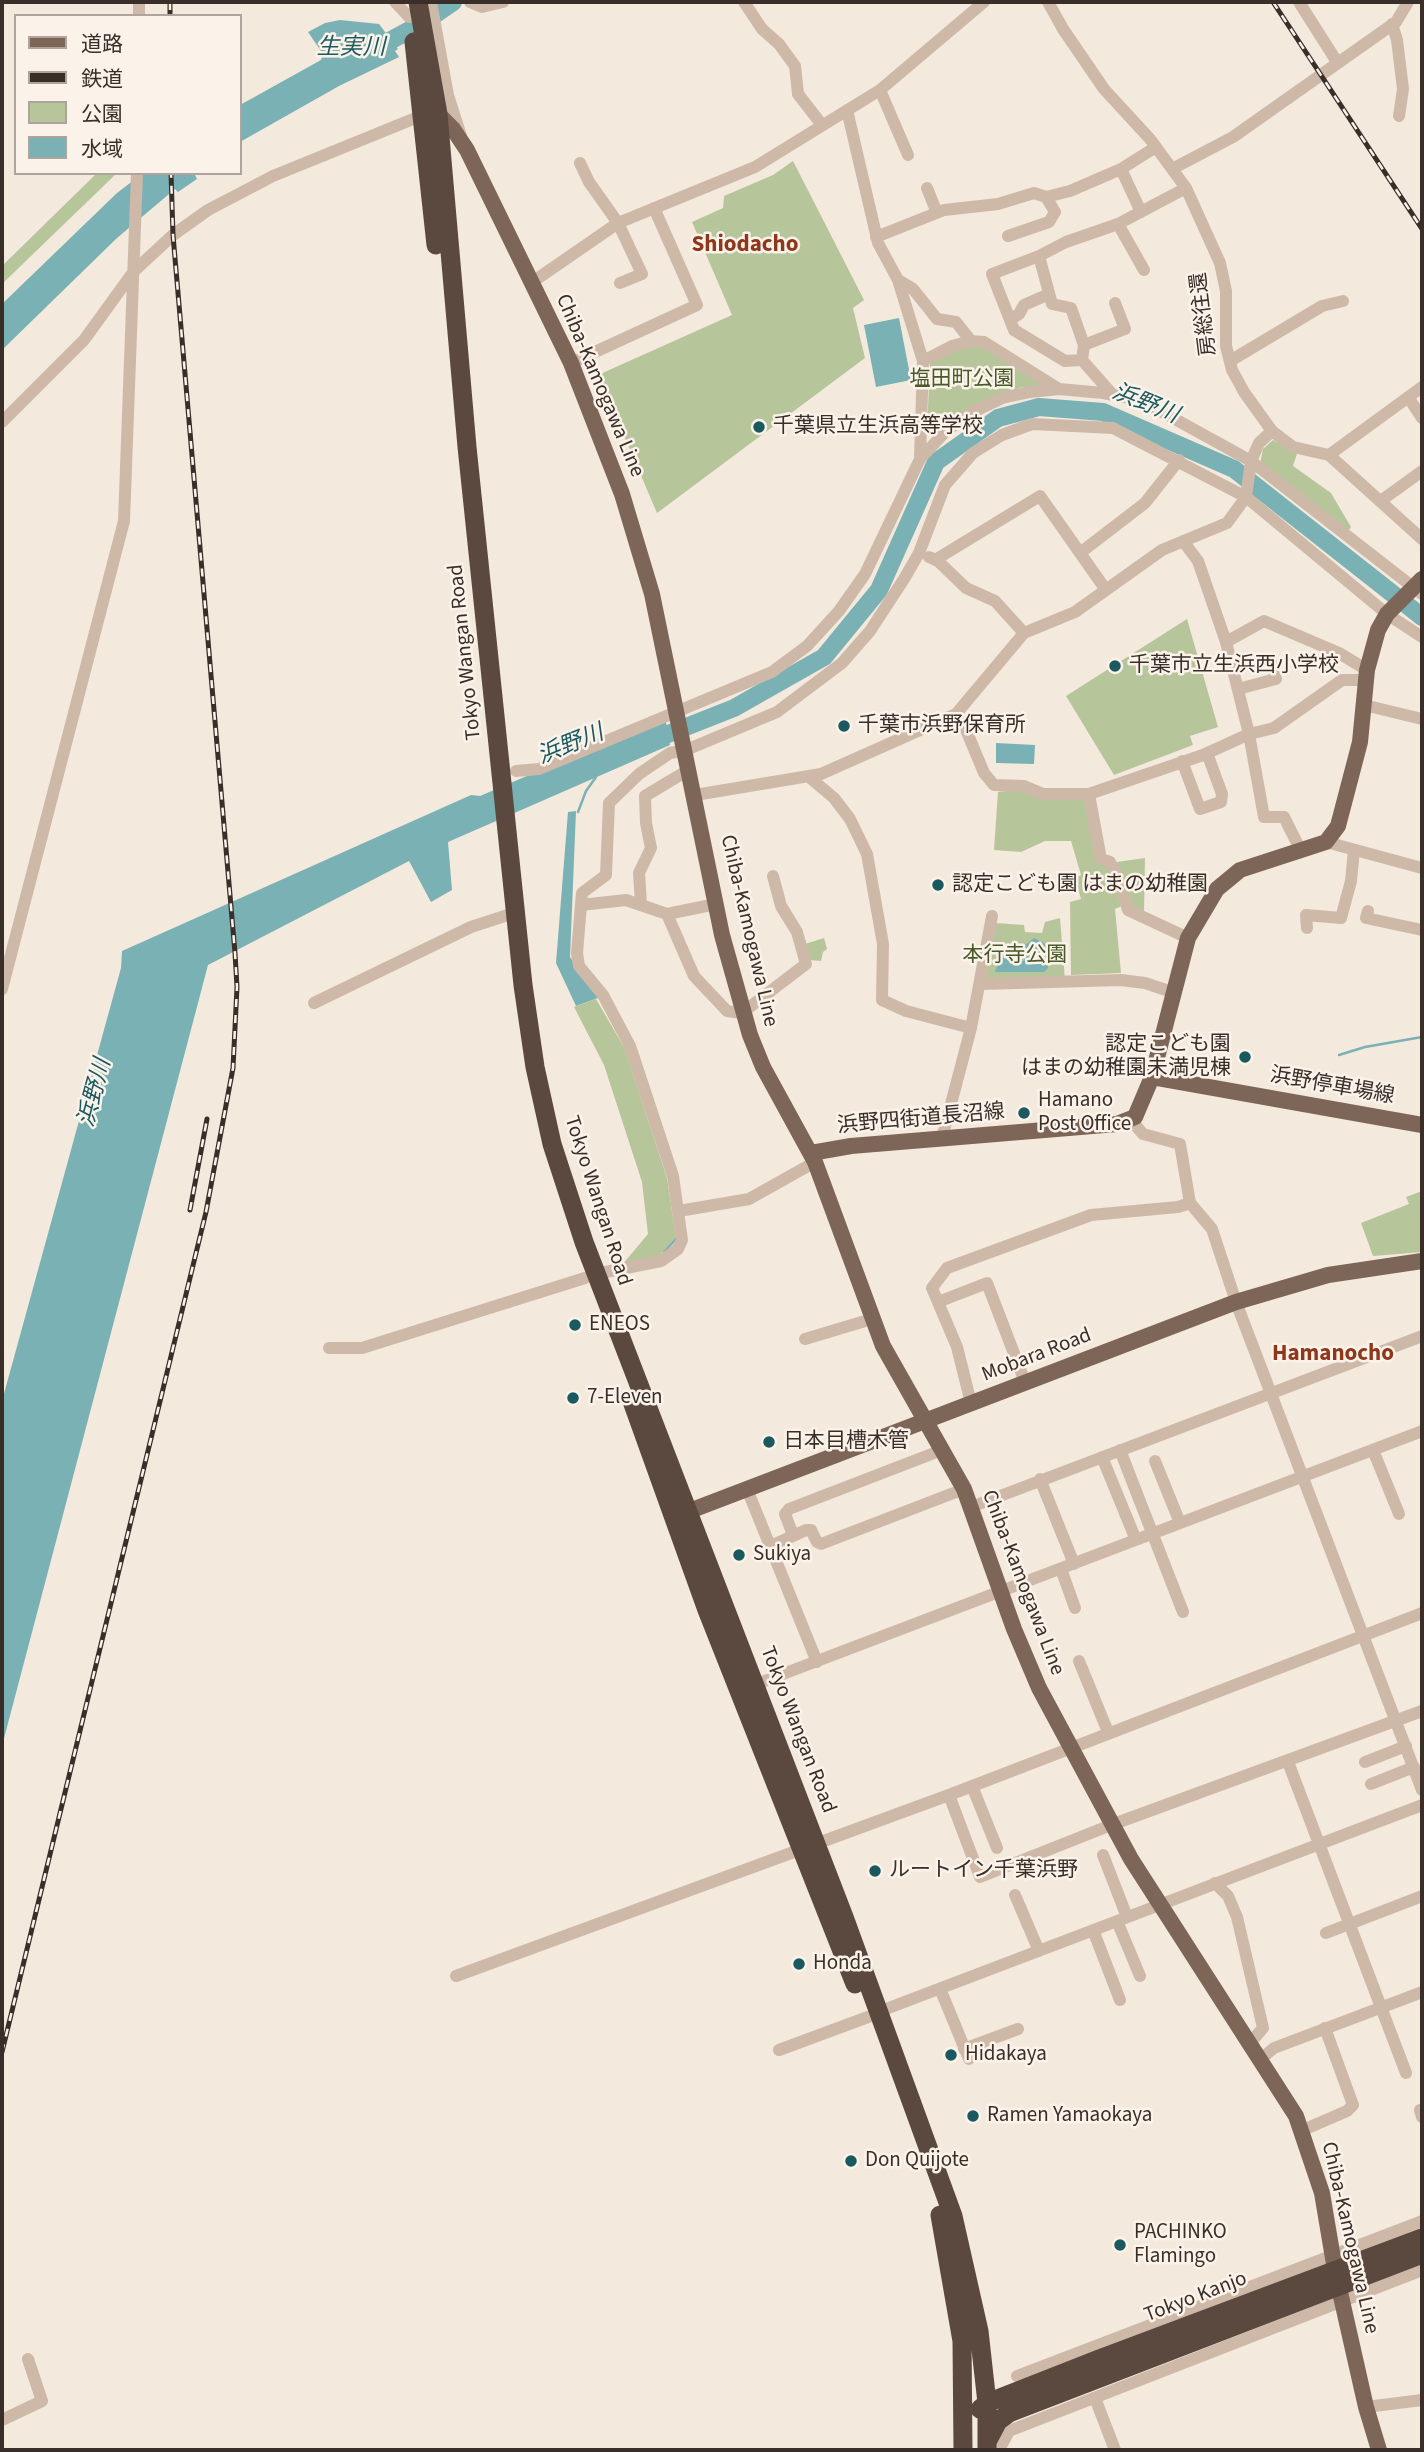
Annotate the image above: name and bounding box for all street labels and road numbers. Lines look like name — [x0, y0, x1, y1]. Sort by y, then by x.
street label: 房総往還 — [1187, 271, 1223, 357]
street label: Chiba-Kamogawa Line — [549, 291, 649, 481]
street label: Tokyo Wangan Road — [444, 563, 488, 741]
street label: Chiba-Kamogawa Line — [714, 833, 782, 1029]
street label: 浜野停車場線 — [1268, 1064, 1396, 1110]
street label: 浜野四街道長沼線 — [836, 1100, 1006, 1140]
street label: Tokyo Wangan Road — [558, 1113, 636, 1289]
street label: Mobara Road — [979, 1324, 1095, 1388]
street label: Chiba-Kamogawa Line — [975, 1487, 1069, 1679]
street label: Tokyo Wangan Road — [754, 1643, 840, 1817]
street label: Chiba-Kamogawa Line — [1315, 2140, 1383, 2336]
street label: Tokyo Kanjo — [1141, 2267, 1251, 2329]

